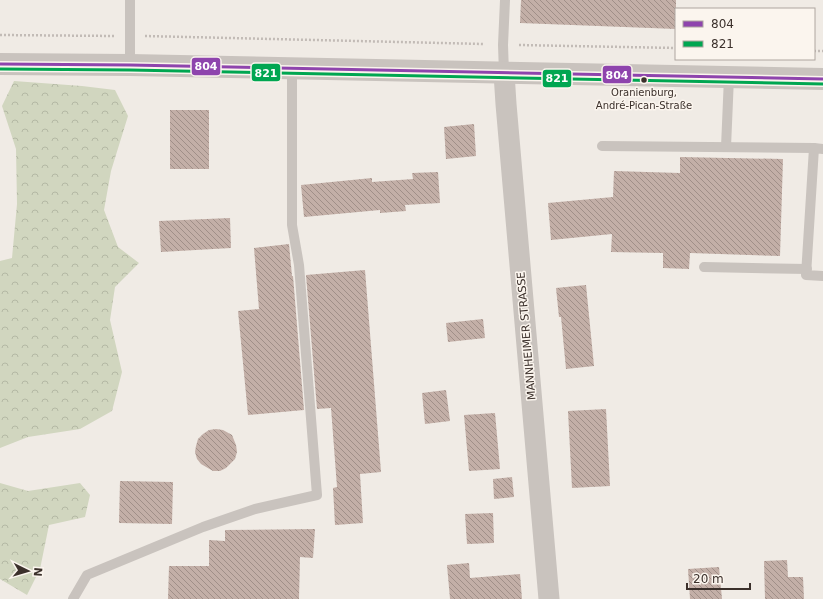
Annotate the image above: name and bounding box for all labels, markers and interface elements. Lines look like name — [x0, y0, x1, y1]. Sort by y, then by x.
legend — [675, 8, 815, 60]
text: 804 — [711, 17, 734, 31]
text: 821 — [711, 37, 734, 51]
line badge: 804 — [191, 57, 221, 76]
text: 804 — [195, 60, 218, 73]
line badge: 821 — [251, 63, 281, 82]
line badge: 804 — [602, 65, 632, 84]
text: 821 — [255, 67, 277, 80]
line badge: 821 — [542, 69, 572, 88]
text: 804 — [606, 69, 629, 82]
text: 821 — [546, 72, 568, 85]
marker: Oranienburg, André-Pican-Straße — [639, 75, 649, 85]
place label: Oranienburg, André-Pican-Straße — [596, 87, 692, 111]
street label: MANNHEIMER STRASSE — [514, 271, 539, 401]
north arrow — [8, 551, 48, 591]
scale bar — [687, 565, 750, 591]
text: N — [31, 567, 44, 577]
text: 20 m — [693, 572, 724, 586]

